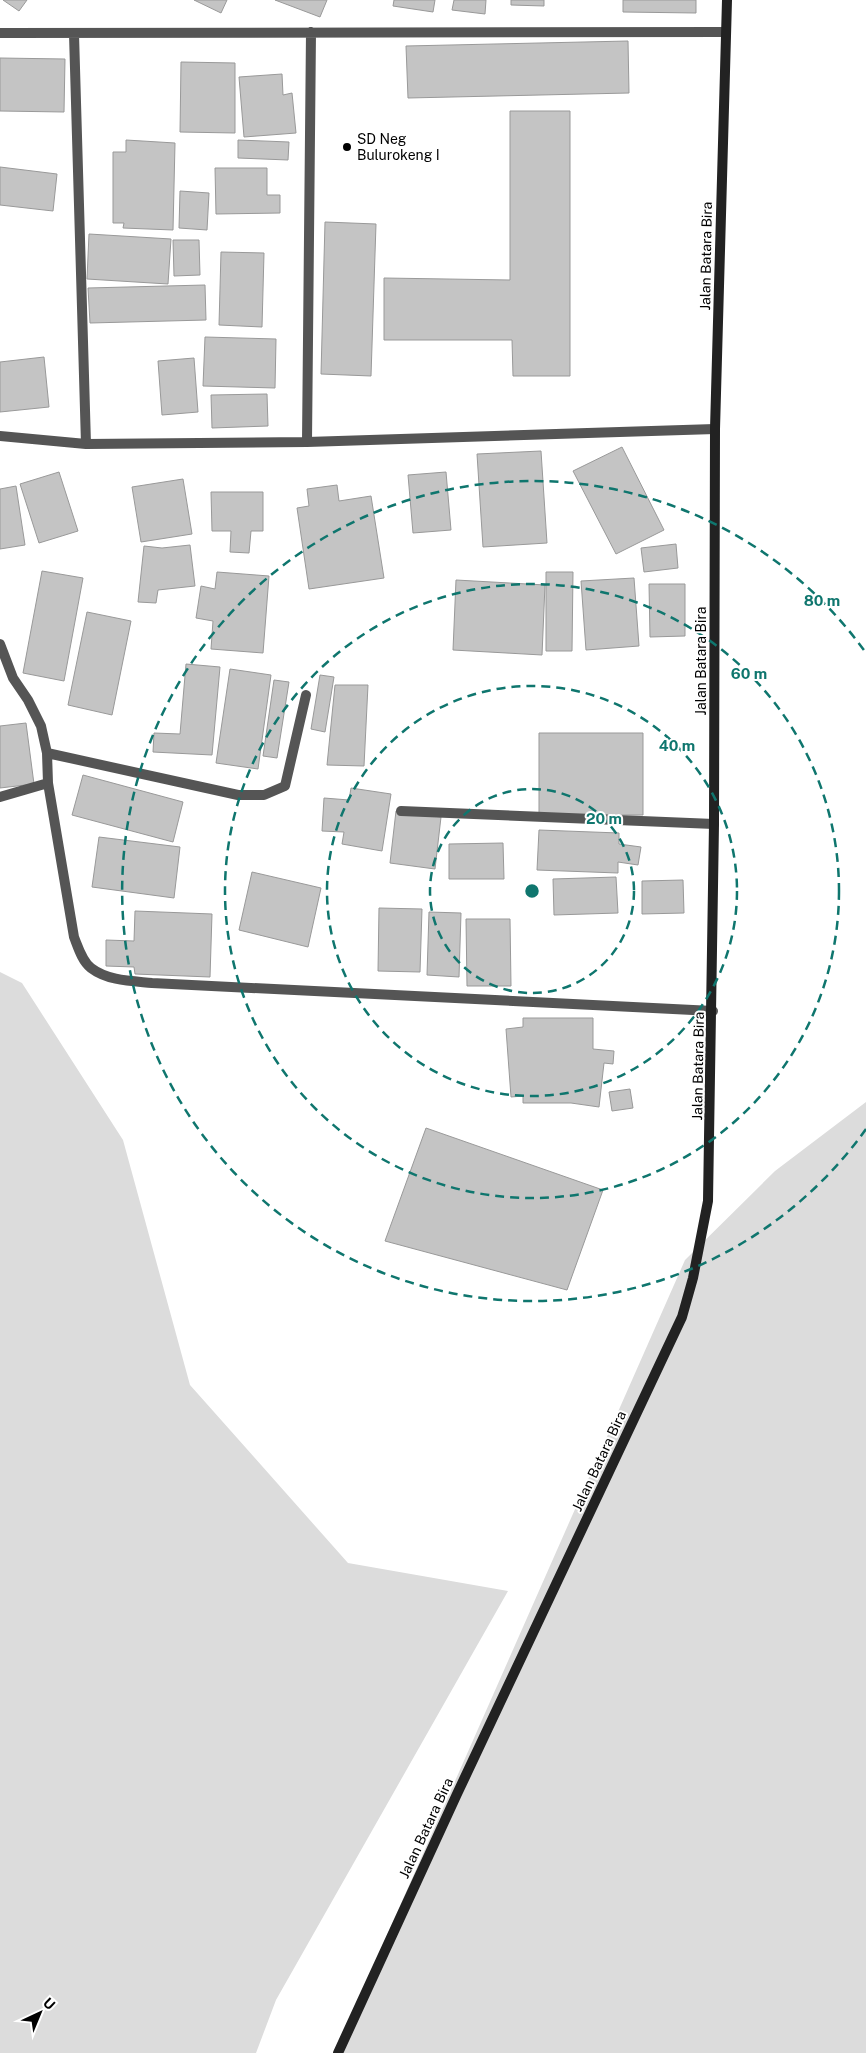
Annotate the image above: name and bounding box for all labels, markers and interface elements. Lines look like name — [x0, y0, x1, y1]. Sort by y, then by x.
place label: SD Neg Bulurokeng I — [357, 131, 440, 163]
marker: SD Neg Bulurokeng I — [341, 141, 353, 153]
street label: Jalan Batara Bira — [697, 201, 715, 311]
text: 80 m — [804, 592, 840, 609]
street label: Jalan Batara Bira — [693, 607, 709, 715]
text: 60 m — [731, 665, 767, 682]
text: 40 m — [659, 737, 695, 754]
text: 20 m — [586, 810, 622, 827]
centre of rings — [523, 882, 541, 900]
street label: Jalan Batara Bira — [689, 1011, 707, 1121]
street label: Jalan Batara Bira — [569, 1408, 629, 1514]
street label: Jalan Batara Bira — [396, 1775, 456, 1881]
north arrow — [15, 1988, 65, 2038]
text: U — [40, 1994, 58, 2013]

